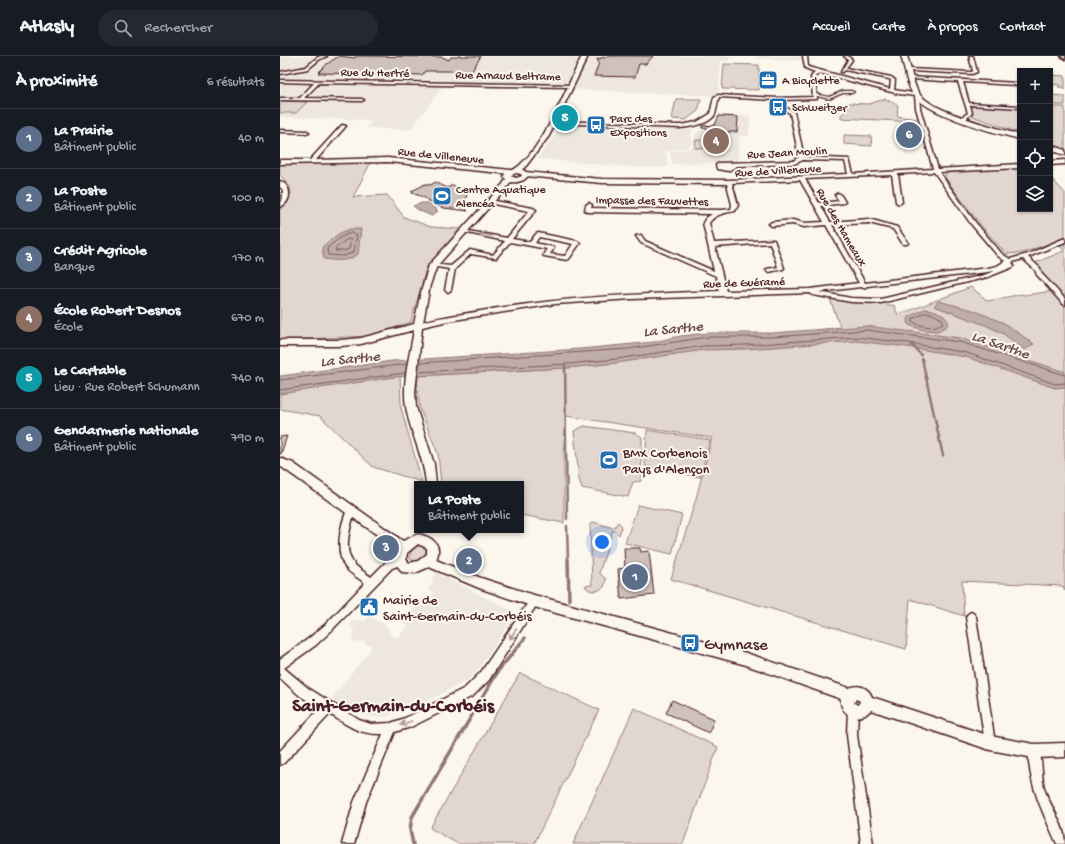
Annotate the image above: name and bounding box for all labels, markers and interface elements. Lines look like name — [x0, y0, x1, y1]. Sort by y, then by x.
search box — [98, 10, 378, 46]
text: Atlasly — [20, 16, 74, 39]
icon: search — [112, 17, 134, 39]
text: Rechercher — [144, 19, 212, 37]
text: Accueil — [813, 19, 850, 36]
text: Carte — [872, 19, 906, 36]
text: À propos — [928, 19, 978, 36]
text: Contact — [1000, 19, 1045, 36]
street label: Rue du Hertré — [340, 66, 410, 82]
map controls — [1017, 68, 1053, 212]
button: + — [1017, 68, 1053, 104]
street label: Rue Arnaud Beltrame — [455, 69, 562, 85]
office icon: A Bicyclette — [757, 69, 779, 91]
text: À proximité — [16, 72, 97, 92]
text: 6 résultats — [207, 75, 264, 90]
place label: A Bicyclette — [782, 75, 840, 89]
bus stop icon: Schweitzer — [767, 96, 789, 118]
place label: Schweitzer — [792, 102, 849, 116]
pin: 5 — [552, 103, 578, 133]
button: − — [1017, 104, 1053, 140]
place label: Parc des Expositions — [609, 113, 667, 141]
bus stop icon: Parc des Expositions — [585, 114, 607, 136]
pin: 6 — [896, 120, 922, 150]
text: La Prairie — [54, 122, 113, 140]
pin: 4 — [703, 126, 729, 156]
text: 1 — [26, 131, 32, 146]
text: 40 m — [238, 131, 264, 146]
text: Bâtiment public — [54, 140, 136, 155]
button: locate — [1017, 140, 1053, 176]
street label: Rue de Villeneuve — [397, 145, 485, 169]
street label: Rue Jean Moulin — [747, 145, 828, 163]
street label: Rue de Villeneuve — [734, 163, 823, 181]
button: layers — [1017, 176, 1053, 212]
text: La Poste — [54, 182, 107, 200]
place label: Centre Aquatique Alencéa — [456, 184, 546, 212]
sports icon: Centre Aquatique Alencéa — [431, 185, 453, 207]
street label: Rue des Hameaux — [812, 186, 869, 270]
text: 2 — [26, 191, 32, 206]
text: 100 m — [232, 191, 264, 206]
street label: Impasse des Fauvettes — [596, 194, 709, 210]
text: Bâtiment public — [54, 200, 136, 215]
one-way arrow — [480, 231, 493, 239]
text: Crédit Agricole — [54, 242, 147, 260]
text: 3 — [26, 251, 32, 266]
text: 170 m — [232, 251, 264, 266]
text: Banque — [54, 260, 95, 275]
street label: Rue de Guéramé — [703, 276, 786, 292]
text: École Robert Desnos — [54, 302, 181, 320]
text: 4 — [26, 311, 32, 326]
text: 670 m — [231, 311, 264, 326]
water label: La Sarthe — [642, 318, 705, 342]
text: École — [54, 320, 83, 335]
water label: La Sarthe — [969, 328, 1033, 365]
water label: La Sarthe — [319, 348, 382, 372]
text: Le Cartable — [54, 362, 126, 380]
text: 5 — [26, 371, 32, 386]
text: 740 m — [231, 371, 264, 386]
text: Lieu · Rue Robert Schumann — [54, 380, 200, 395]
text: Gendarmerie nationale — [54, 422, 198, 440]
text: 6 — [26, 431, 32, 446]
text: 790 m — [231, 431, 264, 446]
text: Bâtiment public — [54, 440, 136, 455]
place label: BMX Corbenois Pays d'Alençon — [622, 446, 710, 479]
sports icon: BMX Corbenois Pays d'Alençon — [598, 449, 620, 471]
popup — [414, 481, 524, 533]
text: La Poste — [428, 491, 481, 509]
text: Bâtiment public — [428, 509, 510, 524]
your location — [592, 532, 612, 552]
pin: 3 — [373, 533, 399, 563]
pin: 2 — [456, 546, 482, 576]
pin: 1 — [622, 562, 648, 592]
place label: Mairie de Saint-Germain-du-Corbéis — [383, 593, 533, 626]
public building icon: Mairie de Saint-Germain-du-Corbéis — [358, 596, 380, 618]
one-way arrow — [509, 628, 517, 639]
bus stop icon: Gymnase — [679, 632, 701, 654]
place label: Gymnase — [704, 636, 768, 656]
district label: Saint-Germain-du-Corbéis — [292, 696, 495, 719]
one-way arrow — [399, 720, 412, 727]

